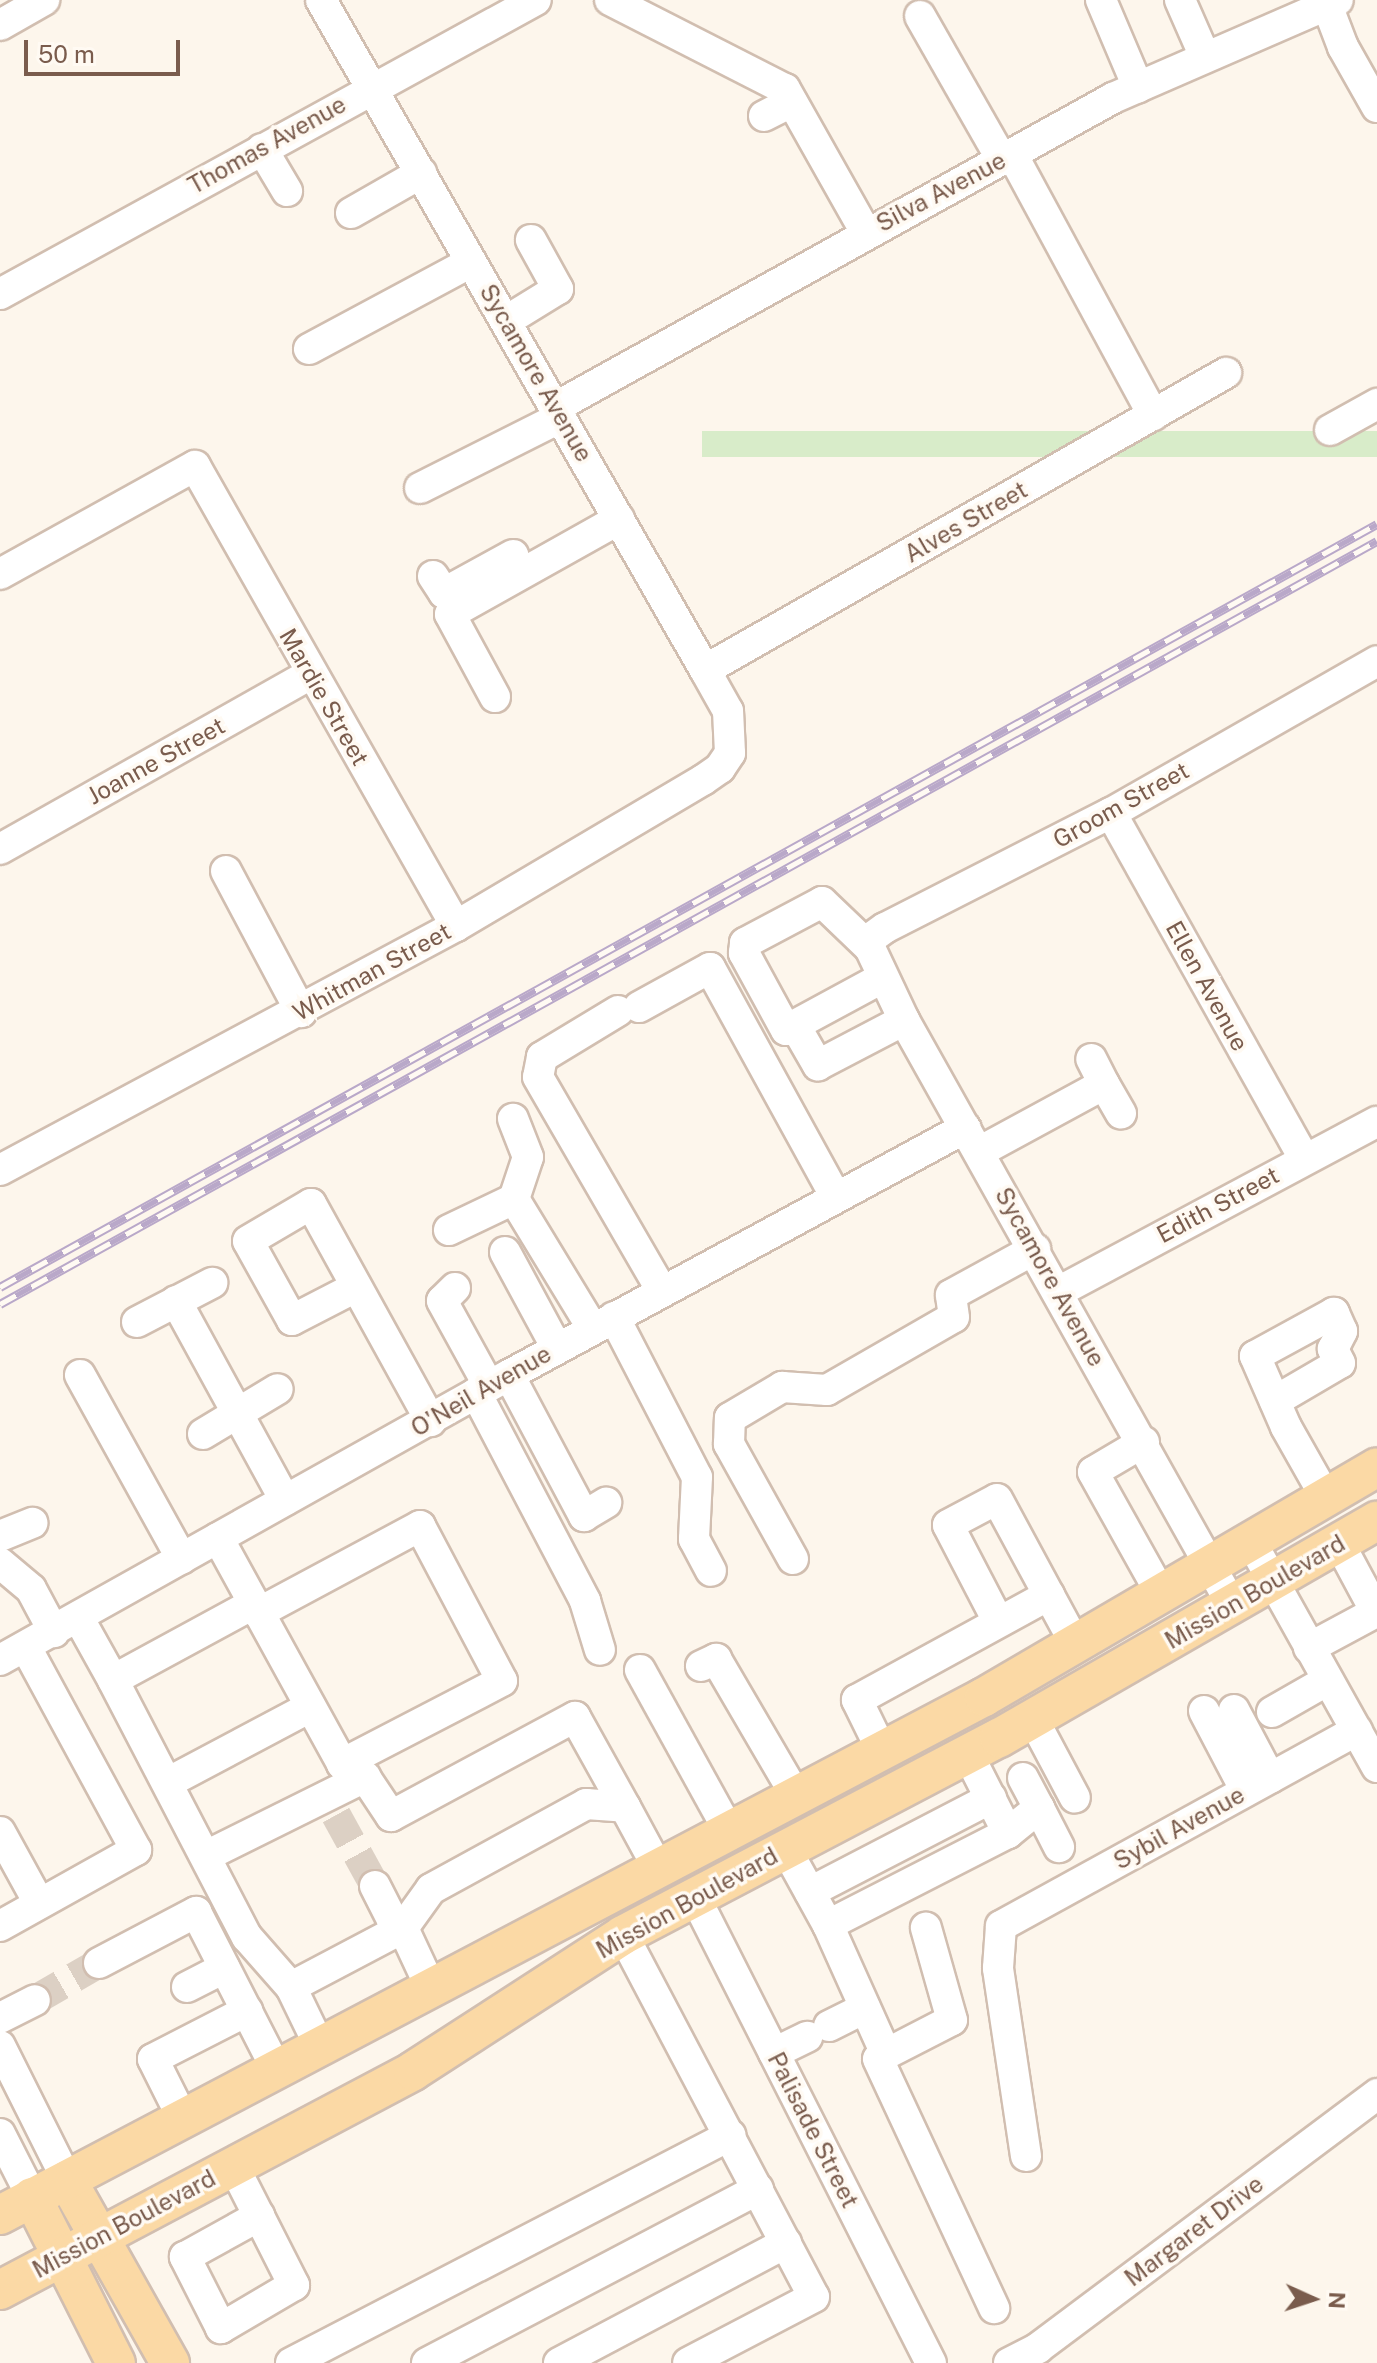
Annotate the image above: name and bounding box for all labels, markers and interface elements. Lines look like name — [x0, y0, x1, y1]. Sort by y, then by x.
scale bar — [28, 24, 184, 74]
text: 50 m — [38, 40, 95, 68]
street label: Thomas Avenue — [183, 90, 351, 200]
street label: Silva Avenue — [871, 146, 1011, 238]
street label: Sycamore Avenue — [473, 279, 599, 467]
street label: Alves Street — [899, 475, 1033, 569]
street label: Mardie Street — [273, 623, 375, 771]
street label: Joanne Street — [82, 711, 230, 811]
street label: Groom Street — [1048, 756, 1194, 854]
street label: Ellen Avenue — [1160, 916, 1254, 1056]
street label: Whitman Street — [288, 917, 456, 1027]
street label: Edith Street — [1152, 1161, 1284, 1249]
street label: Sycamore Avenue — [989, 1182, 1111, 1372]
street label: O'Neil Avenue — [406, 1339, 556, 1443]
street label: Mission Boulevard — [1160, 1529, 1350, 1655]
street label: Sybil Avenue — [1109, 1780, 1249, 1876]
street label: Mission Boulevard — [591, 1841, 783, 1965]
street label: Palisade Street — [761, 2047, 865, 2213]
street label: Mission Boulevard — [28, 2164, 220, 2284]
street label: Margaret Drive — [1119, 2170, 1269, 2292]
north arrow — [1273, 2259, 1353, 2339]
text: N — [1324, 2291, 1350, 2310]

